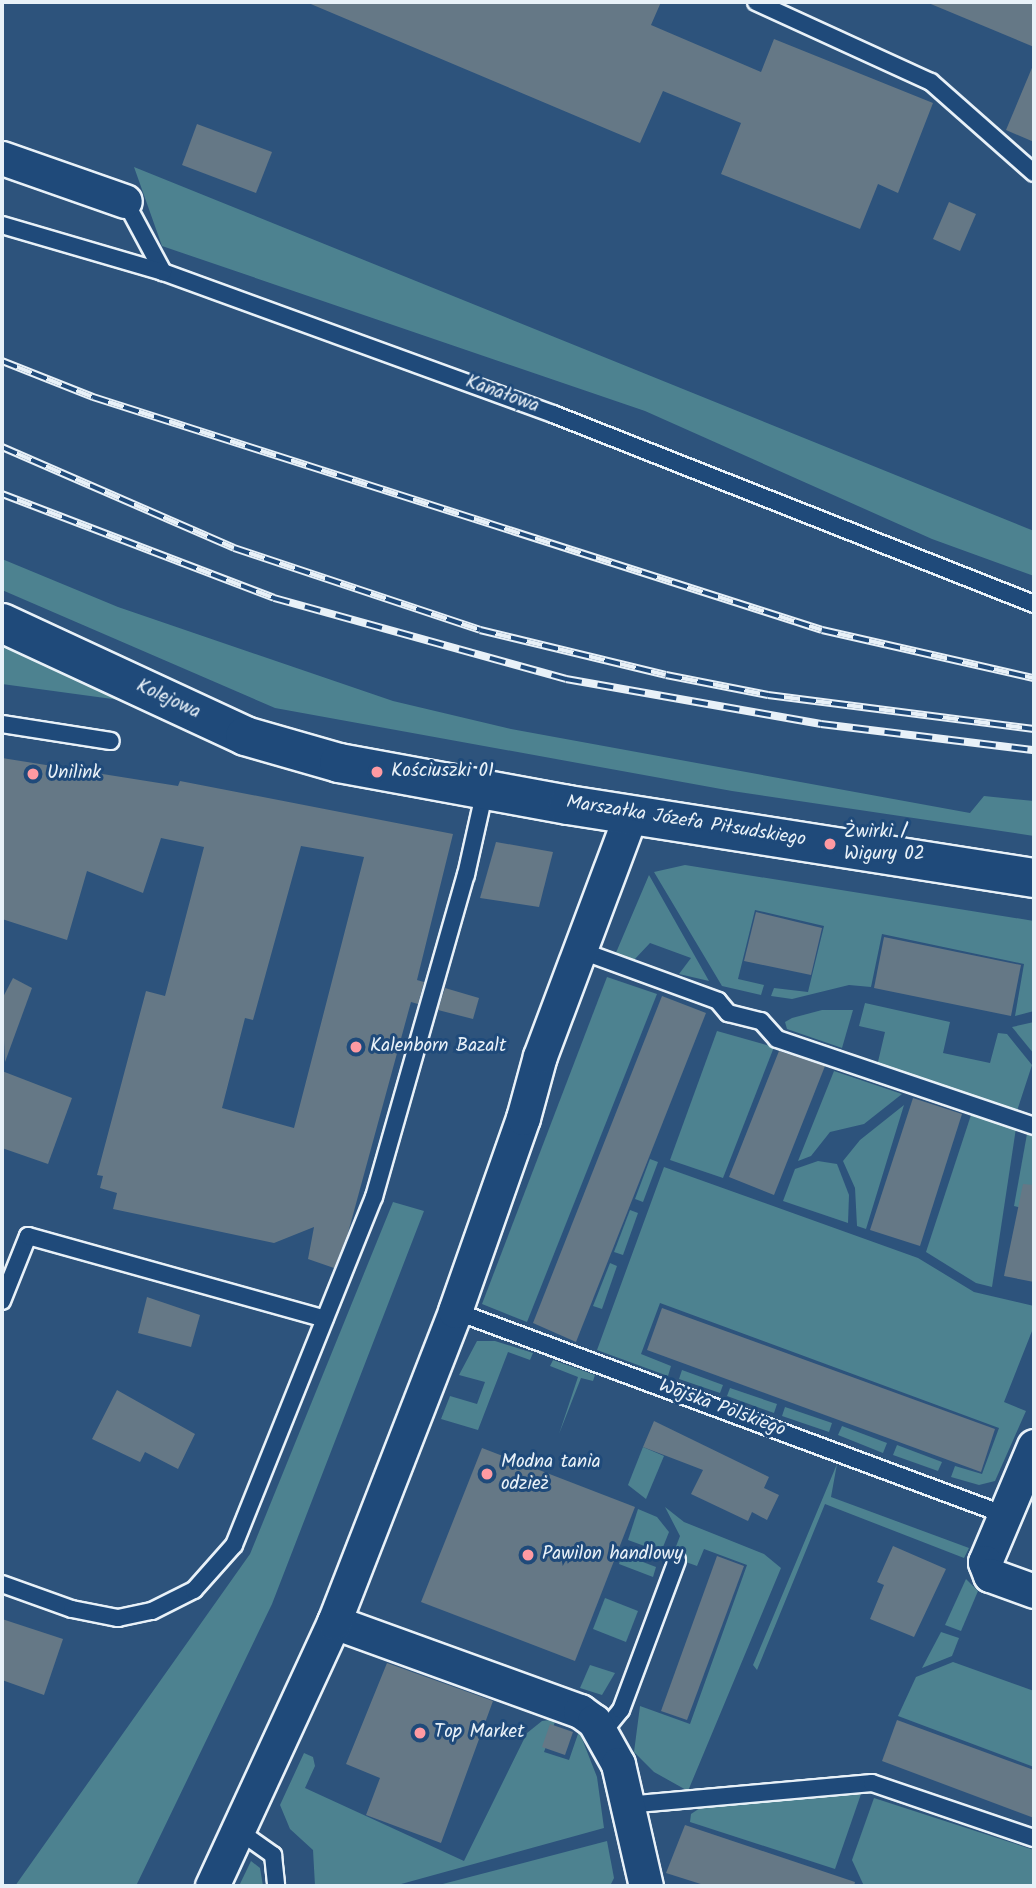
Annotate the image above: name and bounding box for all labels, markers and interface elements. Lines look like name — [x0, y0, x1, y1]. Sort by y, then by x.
street label: Kanałowa — [462, 371, 542, 419]
street label: Kolejowa — [132, 675, 204, 725]
place label: Kościuszki 01 — [391, 761, 494, 783]
place label: Unilink — [47, 763, 101, 785]
marker: Kościuszki 01 — [369, 764, 385, 780]
marker: Unilink — [25, 766, 41, 782]
street label: Marszałka Józefa Piłsudskiego — [565, 792, 807, 852]
place label: Żwirki / Wigury 02 — [844, 822, 925, 866]
marker: Żwirki / Wigury 02 — [822, 836, 838, 852]
place label: Kalenborn Bazalt — [370, 1036, 506, 1058]
marker: Kalenborn Bazalt — [348, 1039, 364, 1055]
street label: Wojska Polskiego — [656, 1376, 788, 1442]
place label: Modna tania odzież — [501, 1452, 601, 1496]
marker: Modna tania odzież — [479, 1466, 495, 1482]
place label: Pawilon handlowy — [542, 1544, 683, 1566]
marker: Pawilon handlowy — [520, 1547, 536, 1563]
place label: Top Market — [434, 1722, 524, 1744]
marker: Top Market — [412, 1725, 428, 1741]

